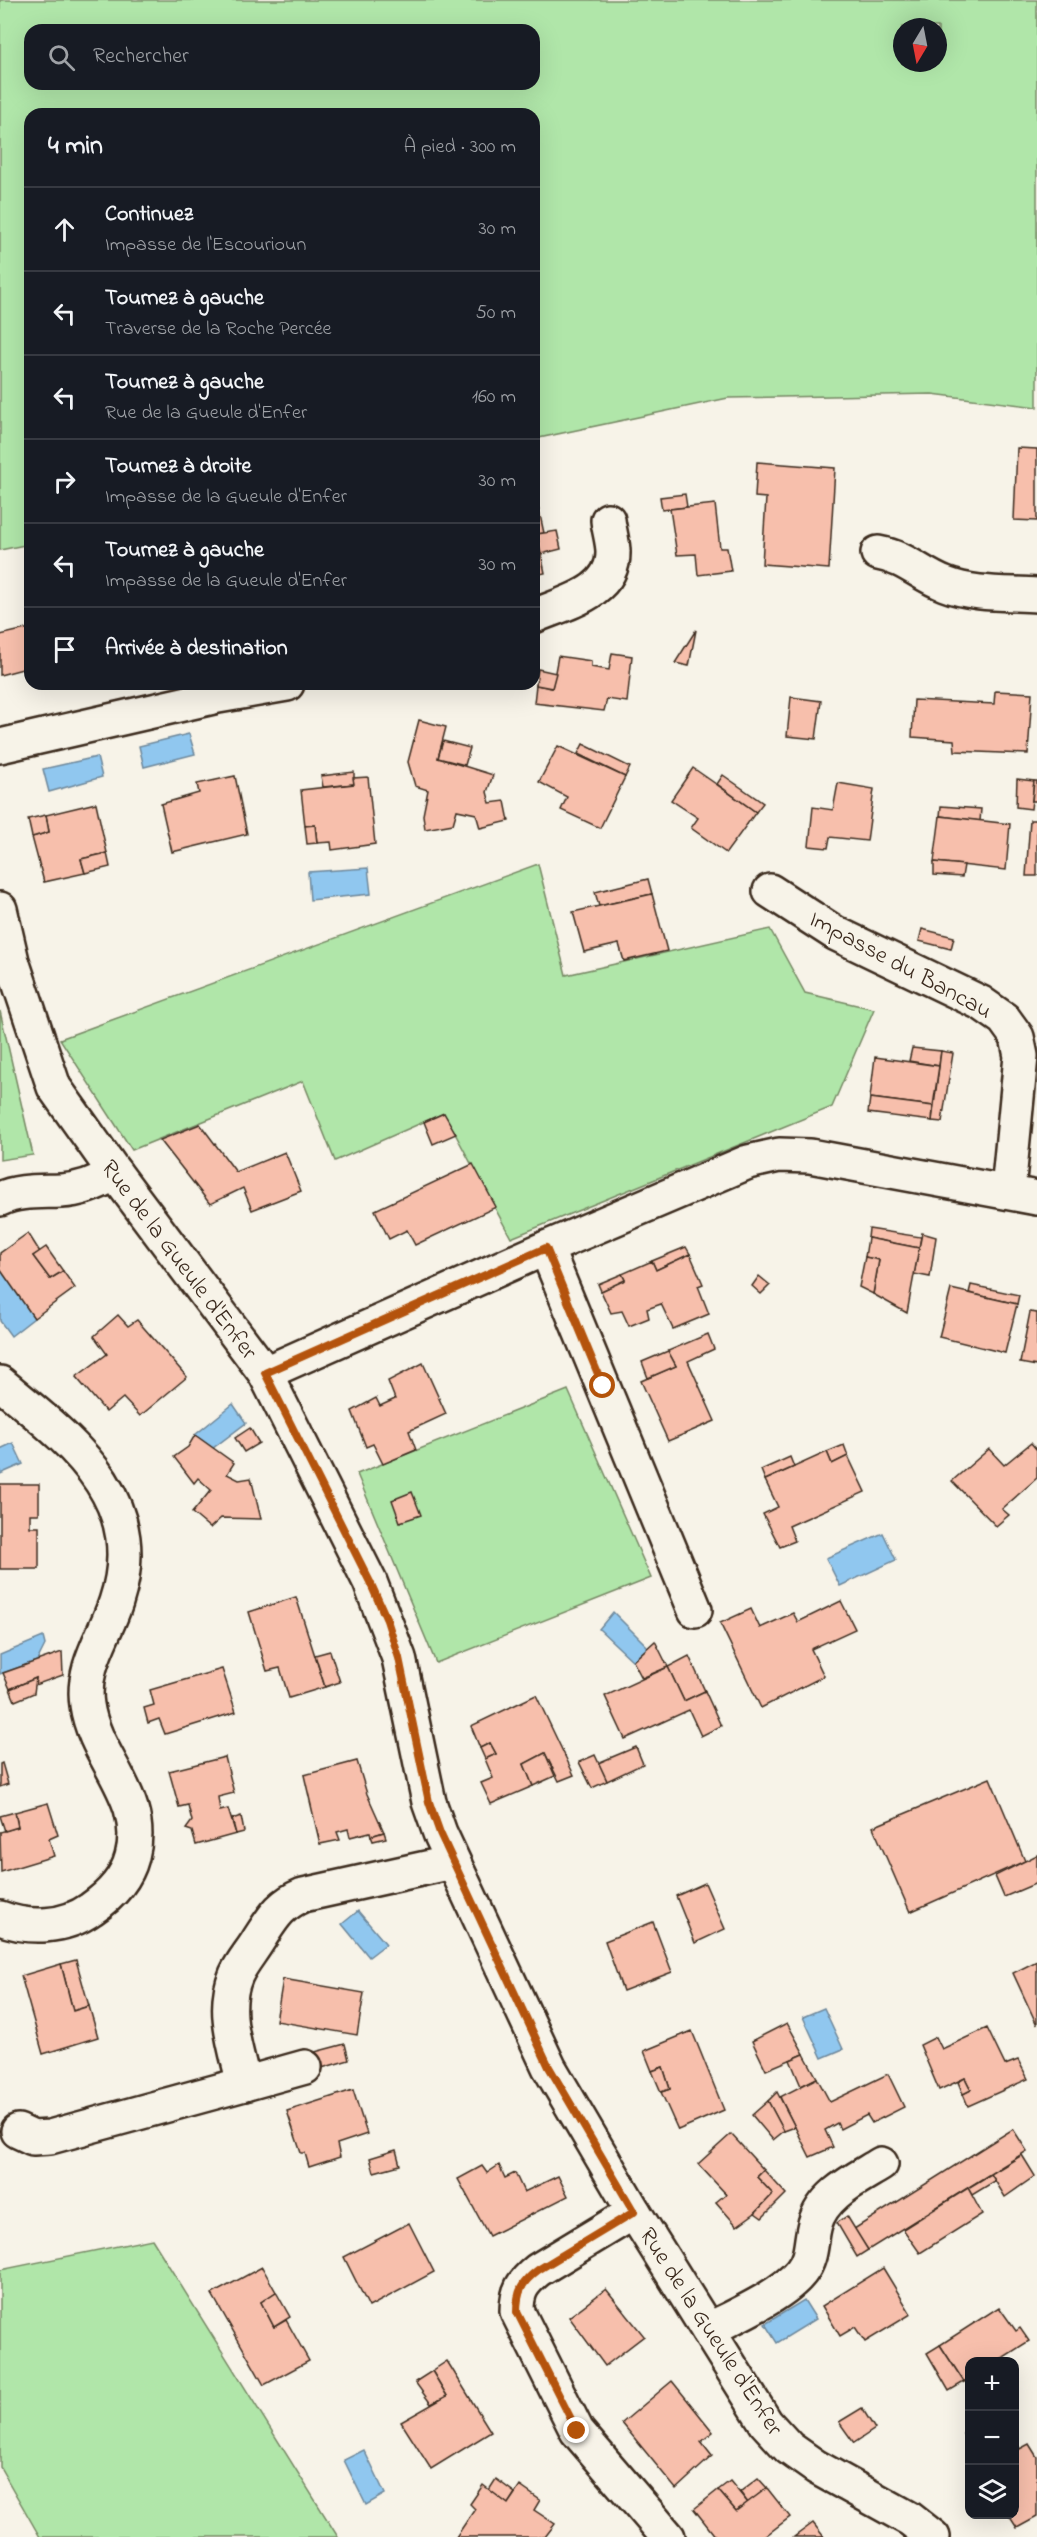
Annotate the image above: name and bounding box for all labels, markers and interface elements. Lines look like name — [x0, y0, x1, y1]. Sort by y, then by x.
north arrow — [893, 18, 947, 72]
search box — [24, 24, 540, 90]
icon: search — [45, 41, 78, 74]
text: Rechercher — [93, 41, 189, 73]
text: 4 min — [48, 128, 103, 166]
text: À pied · 300 m — [404, 133, 516, 162]
text: Continuez — [105, 199, 193, 231]
icon: ahead — [48, 213, 81, 246]
text: 30 m — [479, 215, 516, 244]
text: Impasse de l'Escourioun — [105, 231, 306, 260]
text: Tournez à gauche — [105, 283, 264, 315]
icon: left — [48, 297, 81, 330]
text: 50 m — [475, 299, 516, 328]
text: Traverse de la Roche Percée — [105, 315, 332, 344]
text: Tournez à gauche — [105, 367, 264, 399]
icon: left — [48, 381, 81, 414]
text: 160 m — [472, 383, 516, 412]
text: Rue de la Gueule d'Enfer — [105, 399, 307, 428]
text: Tournez à droite — [105, 451, 251, 483]
icon: right — [48, 465, 81, 498]
text: 30 m — [479, 467, 516, 496]
text: Impasse de la Gueule d'Enfer — [105, 483, 347, 512]
text: Tournez à gauche — [105, 535, 264, 567]
icon: left — [48, 549, 81, 582]
text: 30 m — [479, 551, 516, 580]
text: Impasse de la Gueule d'Enfer — [105, 567, 347, 596]
icon: arrive — [48, 633, 81, 666]
text: Arrivée à destination — [105, 633, 288, 665]
street label: Impasse du Bancau — [802, 903, 998, 1029]
street label: Rue de la Gueule d'Enfer — [91, 1153, 265, 1368]
route start — [589, 1372, 615, 1398]
street label: Rue de la Gueule d'Enfer — [629, 2221, 791, 2444]
map controls — [965, 2357, 1019, 2519]
button: + — [965, 2357, 1019, 2411]
button: − — [965, 2411, 1019, 2465]
route end — [563, 2417, 589, 2443]
button: layers — [965, 2465, 1019, 2519]

